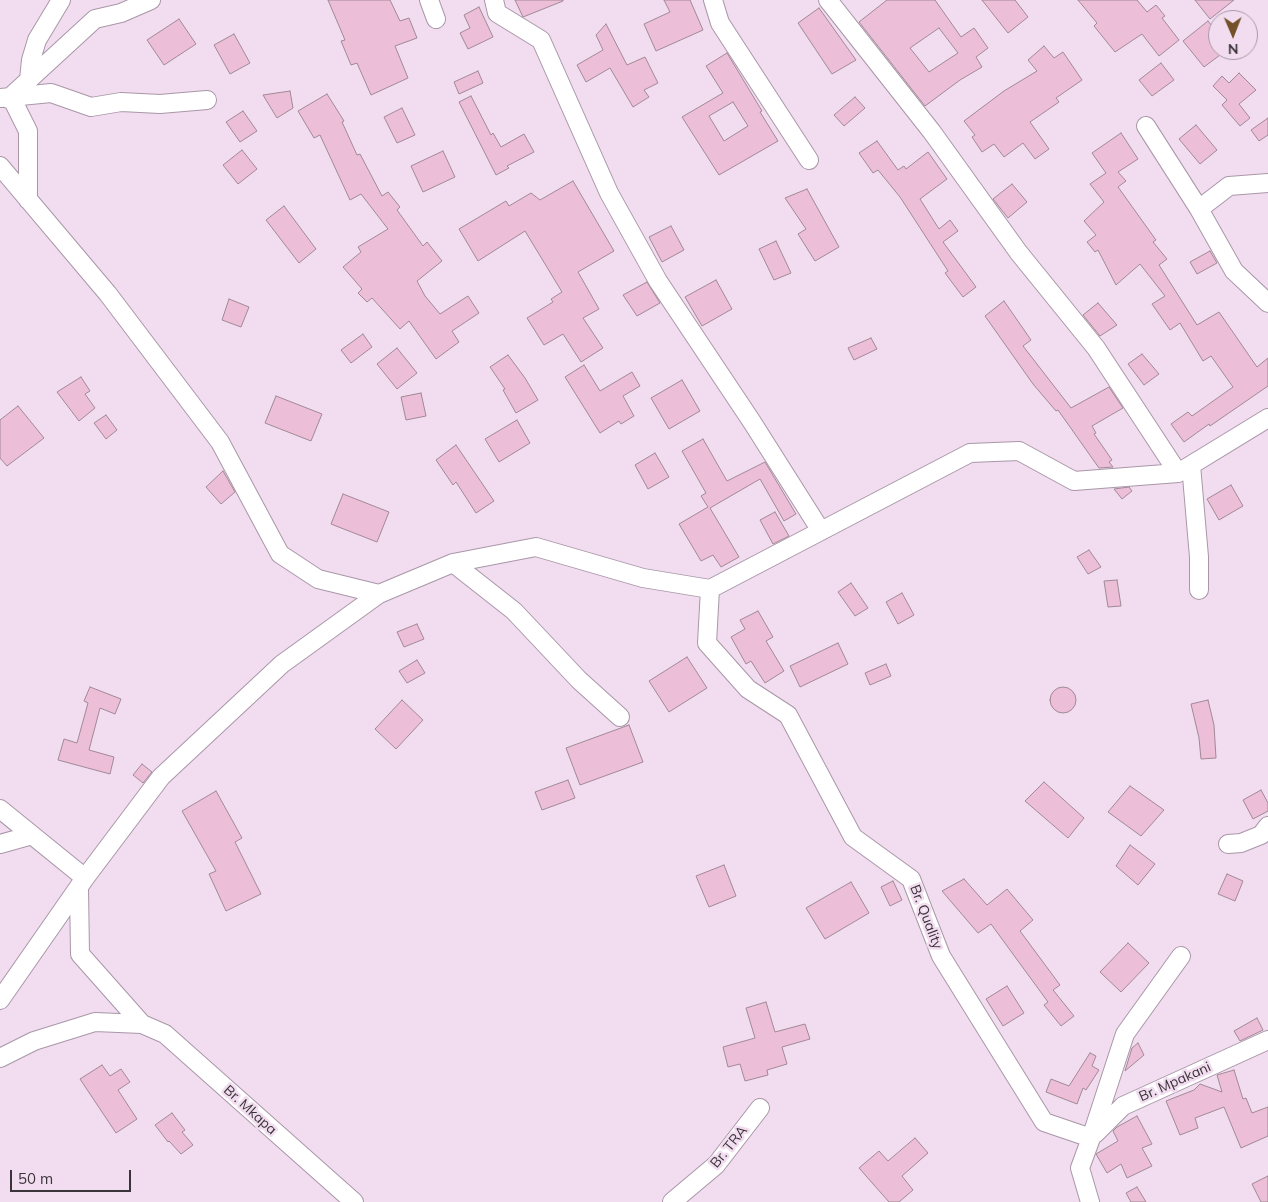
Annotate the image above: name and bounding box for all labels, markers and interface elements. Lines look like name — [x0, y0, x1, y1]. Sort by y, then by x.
north arrow — [1208, 10, 1258, 60]
text: N — [1228, 40, 1239, 58]
street label: Br. Quality — [906, 882, 946, 952]
street label: Br. Mpakani — [1136, 1059, 1214, 1105]
street label: Br. Mkapa — [220, 1082, 280, 1138]
street label: Br. TRA — [707, 1123, 751, 1171]
scale bar — [12, 1160, 134, 1192]
text: 50 m — [18, 1169, 53, 1188]

